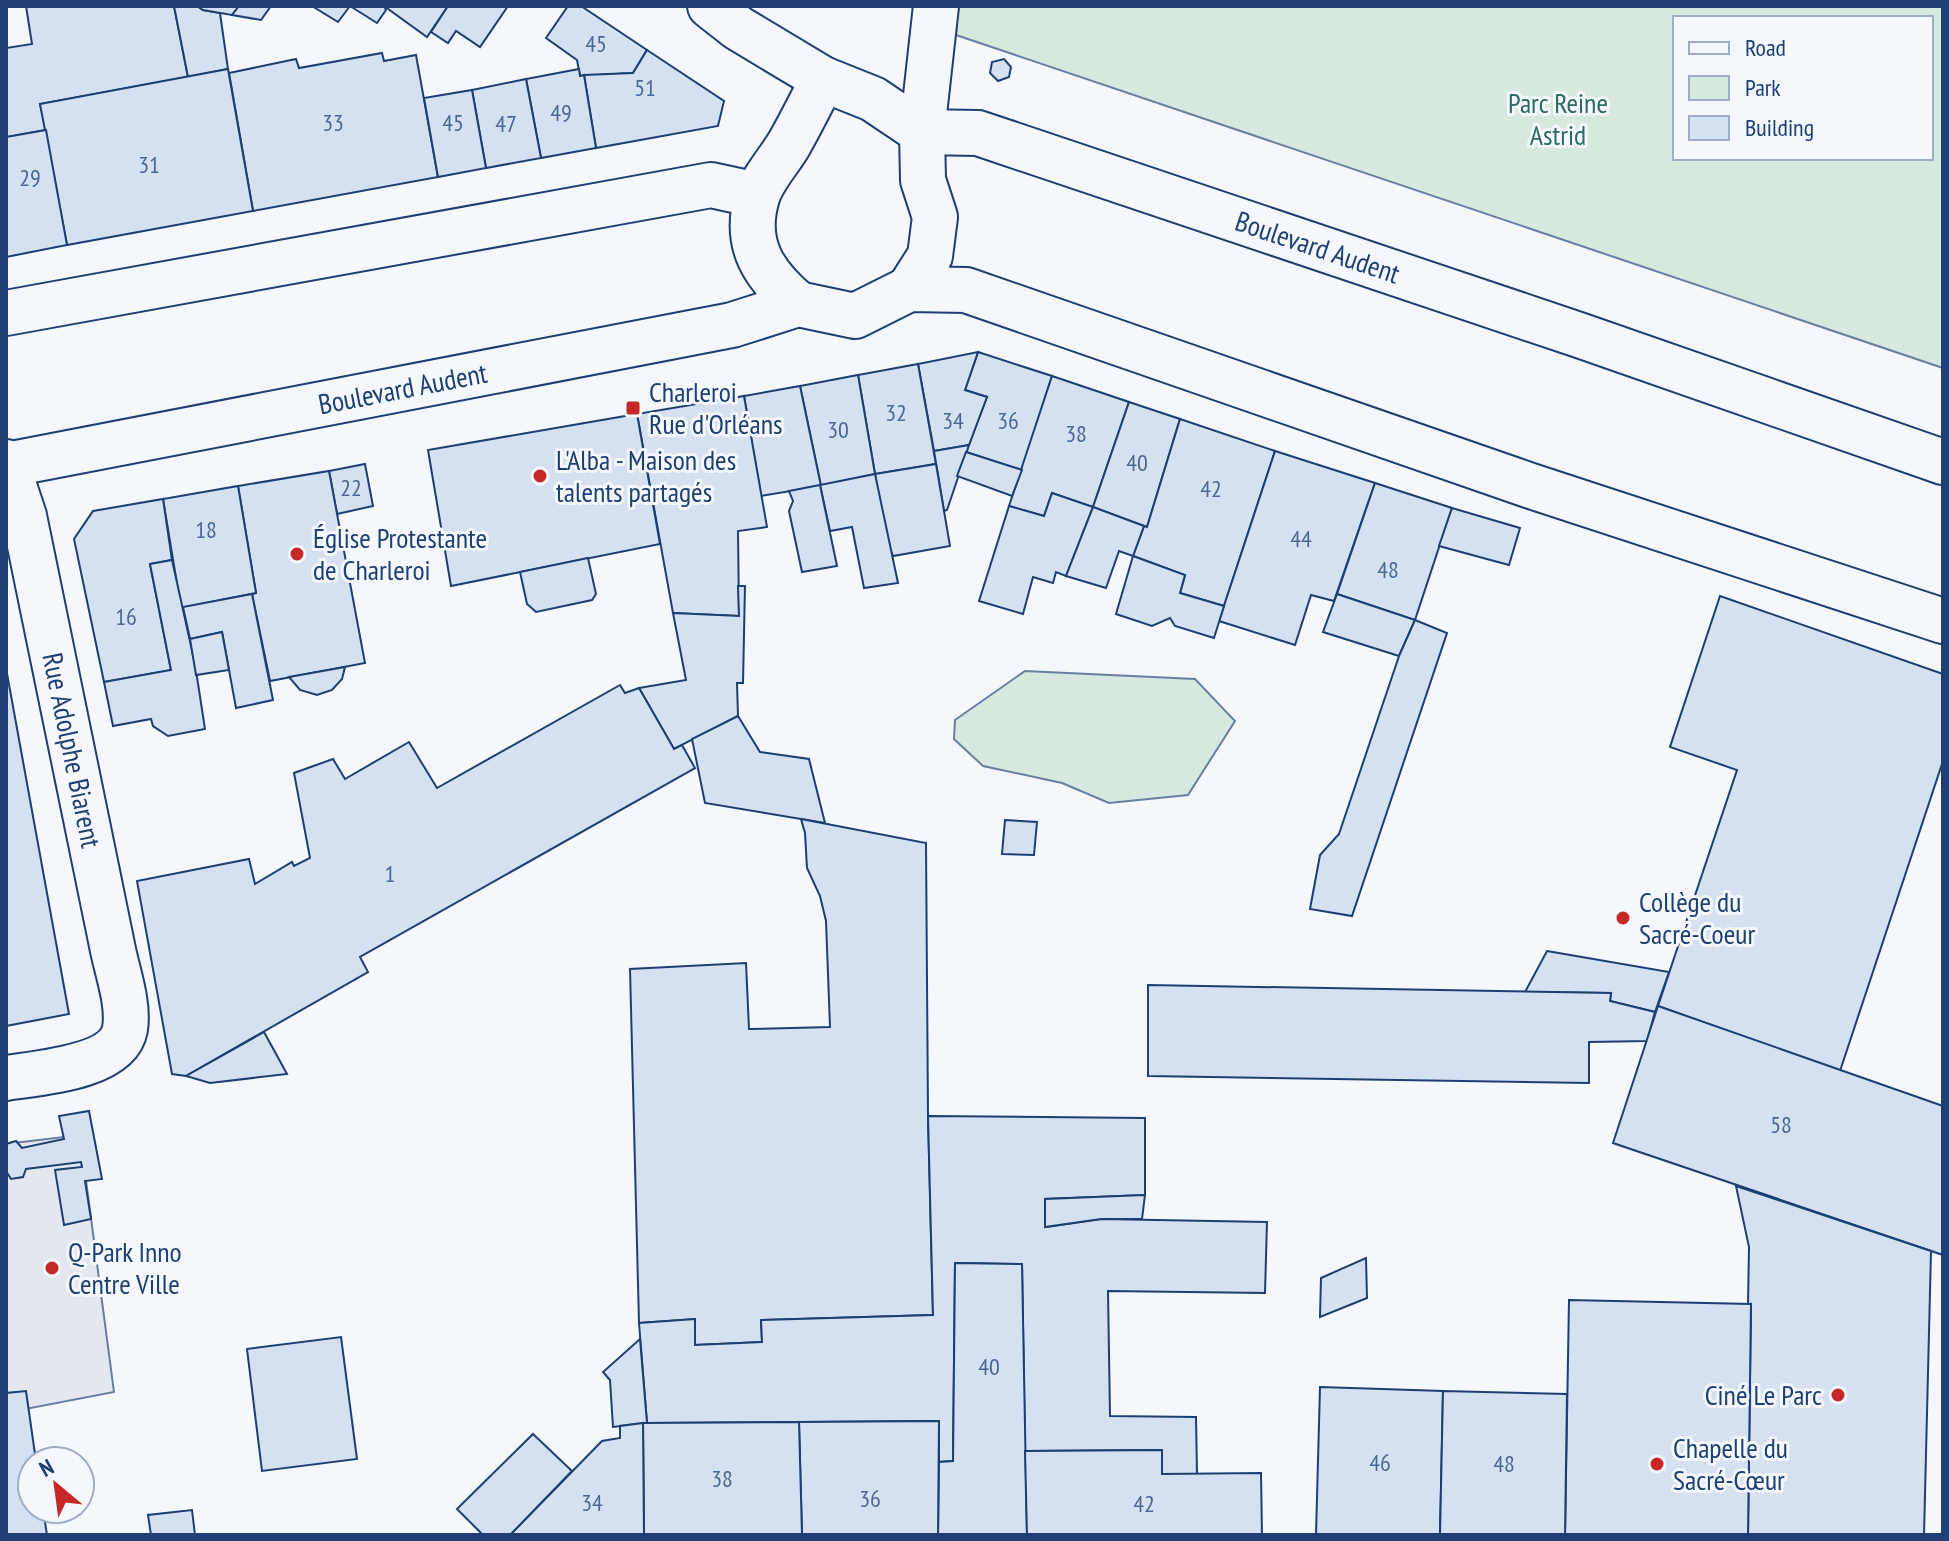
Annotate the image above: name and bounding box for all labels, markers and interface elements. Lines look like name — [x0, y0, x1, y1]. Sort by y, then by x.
legend — [1673, 16, 1933, 160]
house number: 45 — [585, 28, 607, 59]
text: Road — [1745, 32, 1786, 63]
house number: 51 — [634, 72, 656, 103]
text: Park — [1745, 72, 1781, 103]
park label: Parc Reine Astrid — [1508, 84, 1608, 153]
house number: 49 — [550, 97, 572, 128]
house number: 33 — [322, 107, 344, 138]
house number: 45 — [442, 107, 464, 138]
house number: 47 — [495, 108, 517, 139]
text: Building — [1745, 112, 1814, 143]
house number: 31 — [138, 149, 160, 180]
house number: 29 — [19, 162, 41, 193]
street label: Boulevard Audent — [1231, 202, 1405, 292]
street label: Boulevard Audent — [315, 354, 490, 422]
place label: Charleroi Rue d'Orléans — [649, 373, 782, 442]
house number: 32 — [885, 397, 907, 428]
marker: Charleroi Rue d'Orléans — [624, 399, 642, 417]
house number: 34 — [942, 405, 964, 436]
house number: 36 — [997, 405, 1019, 436]
house number: 30 — [827, 414, 849, 445]
house number: 38 — [1065, 418, 1087, 449]
place label: L'Alba - Maison des talents partagés — [556, 441, 736, 510]
house number: 40 — [1126, 447, 1148, 478]
marker: L'Alba - Maison des talents partagés — [531, 467, 549, 485]
house number: 22 — [340, 472, 362, 503]
house number: 42 — [1200, 473, 1222, 504]
house number: 18 — [195, 514, 217, 545]
place label: Église Protestante de Charleroi — [313, 519, 487, 588]
house number: 44 — [1290, 523, 1312, 554]
marker: Église Protestante de Charleroi — [288, 545, 306, 563]
house number: 48 — [1377, 554, 1399, 585]
house number: 16 — [115, 601, 137, 632]
street label: Rue Adolphe Biarent — [34, 649, 111, 851]
house number: 1 — [385, 858, 395, 889]
place label: Collège du Sacré-Coeur — [1639, 883, 1755, 952]
marker: Collège du Sacré-Coeur — [1614, 909, 1632, 927]
house number: 58 — [1770, 1109, 1792, 1140]
place label: Q-Park Inno Centre Ville — [68, 1233, 182, 1302]
marker: Q-Park Inno Centre Ville — [43, 1259, 61, 1277]
house number: 40 — [978, 1351, 1000, 1382]
place label: Ciné Le Parc — [1705, 1376, 1822, 1413]
marker: Ciné Le Parc — [1829, 1386, 1847, 1404]
place label: Chapelle du Sacré-Cœur — [1673, 1429, 1788, 1498]
north arrow — [16, 1445, 96, 1525]
house number: 46 — [1369, 1447, 1391, 1478]
house number: 48 — [1493, 1448, 1515, 1479]
text: N — [34, 1452, 58, 1483]
marker: Chapelle du Sacré-Cœur — [1648, 1455, 1666, 1473]
house number: 38 — [711, 1463, 733, 1494]
house number: 36 — [859, 1483, 881, 1514]
house number: 34 — [581, 1487, 603, 1518]
house number: 42 — [1133, 1488, 1155, 1519]

